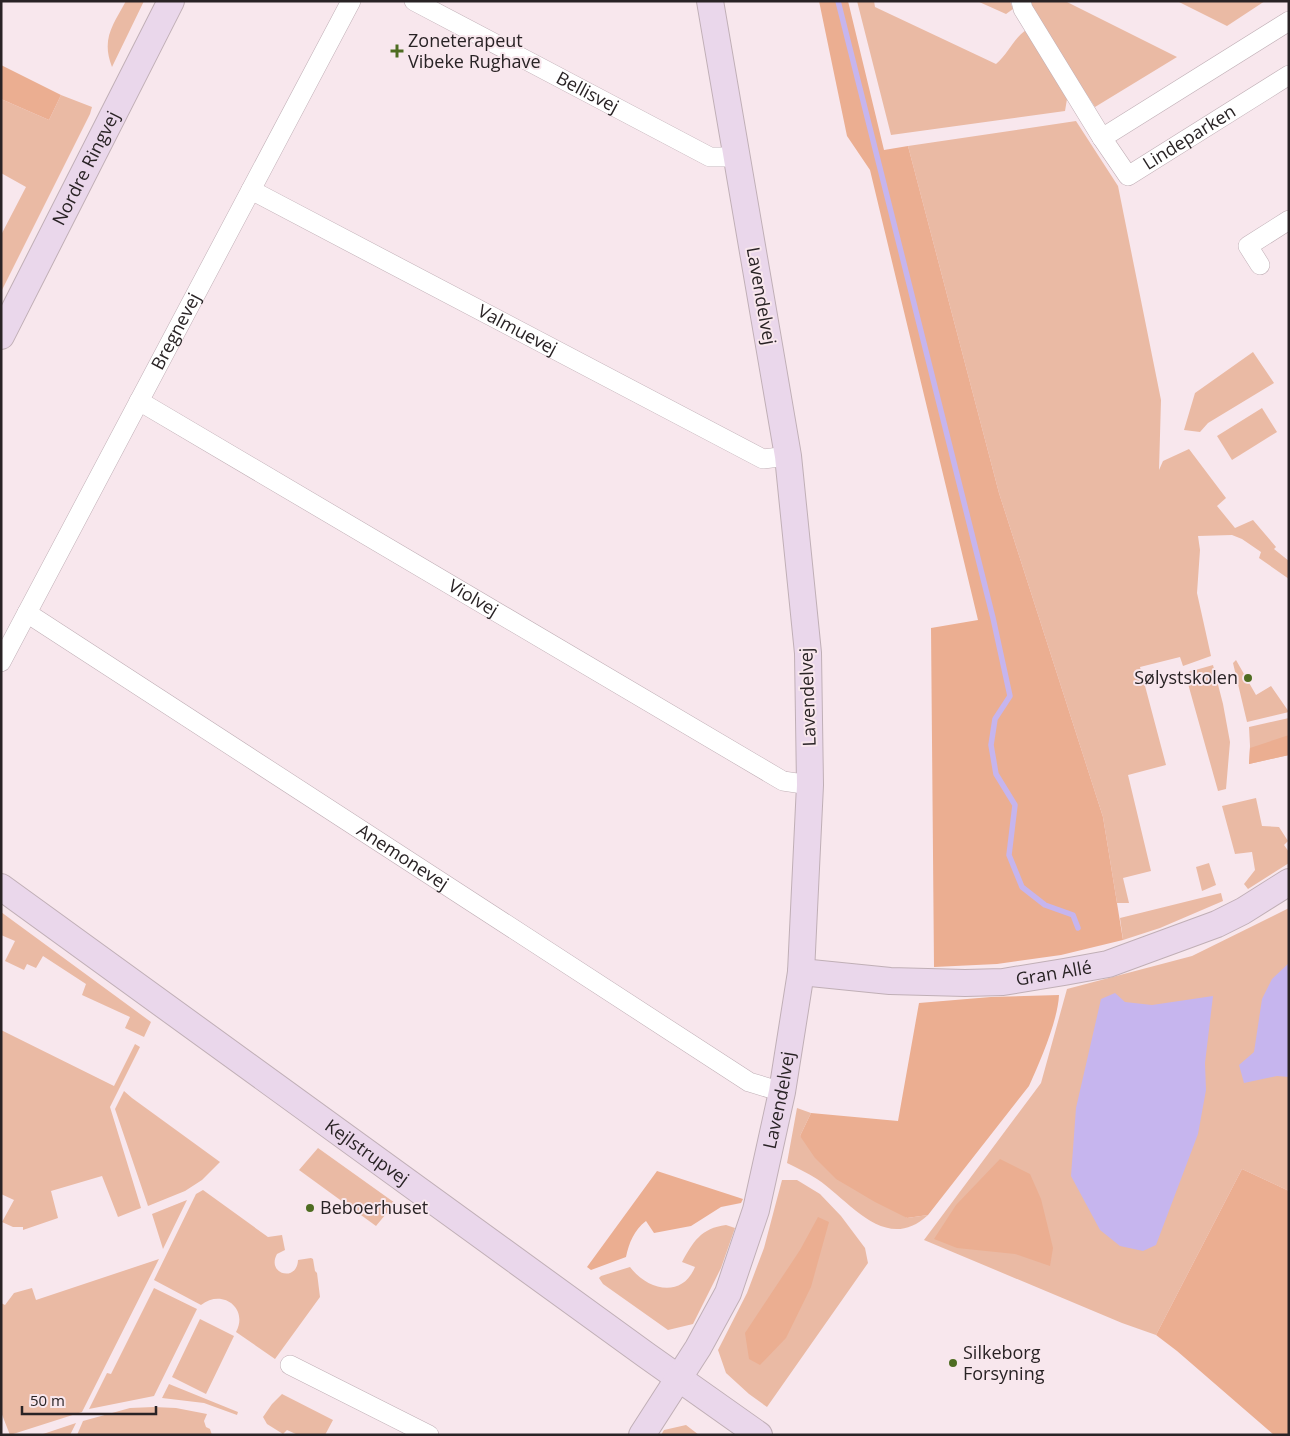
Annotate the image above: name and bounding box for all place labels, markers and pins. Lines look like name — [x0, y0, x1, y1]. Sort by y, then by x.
place label: Zoneterapeut Vibeke Rughave — [408, 28, 541, 73]
marker: Zoneterapeut Vibeke Rughave — [390, 44, 404, 58]
place label: Sølystskolen — [1134, 665, 1238, 689]
marker: Sølystskolen — [1242, 672, 1254, 684]
place label: Beboerhuset — [320, 1195, 428, 1219]
marker: Beboerhuset — [304, 1202, 316, 1214]
place label: Silkeborg Forsyning — [963, 1340, 1045, 1385]
marker: Silkeborg Forsyning — [947, 1357, 959, 1369]

